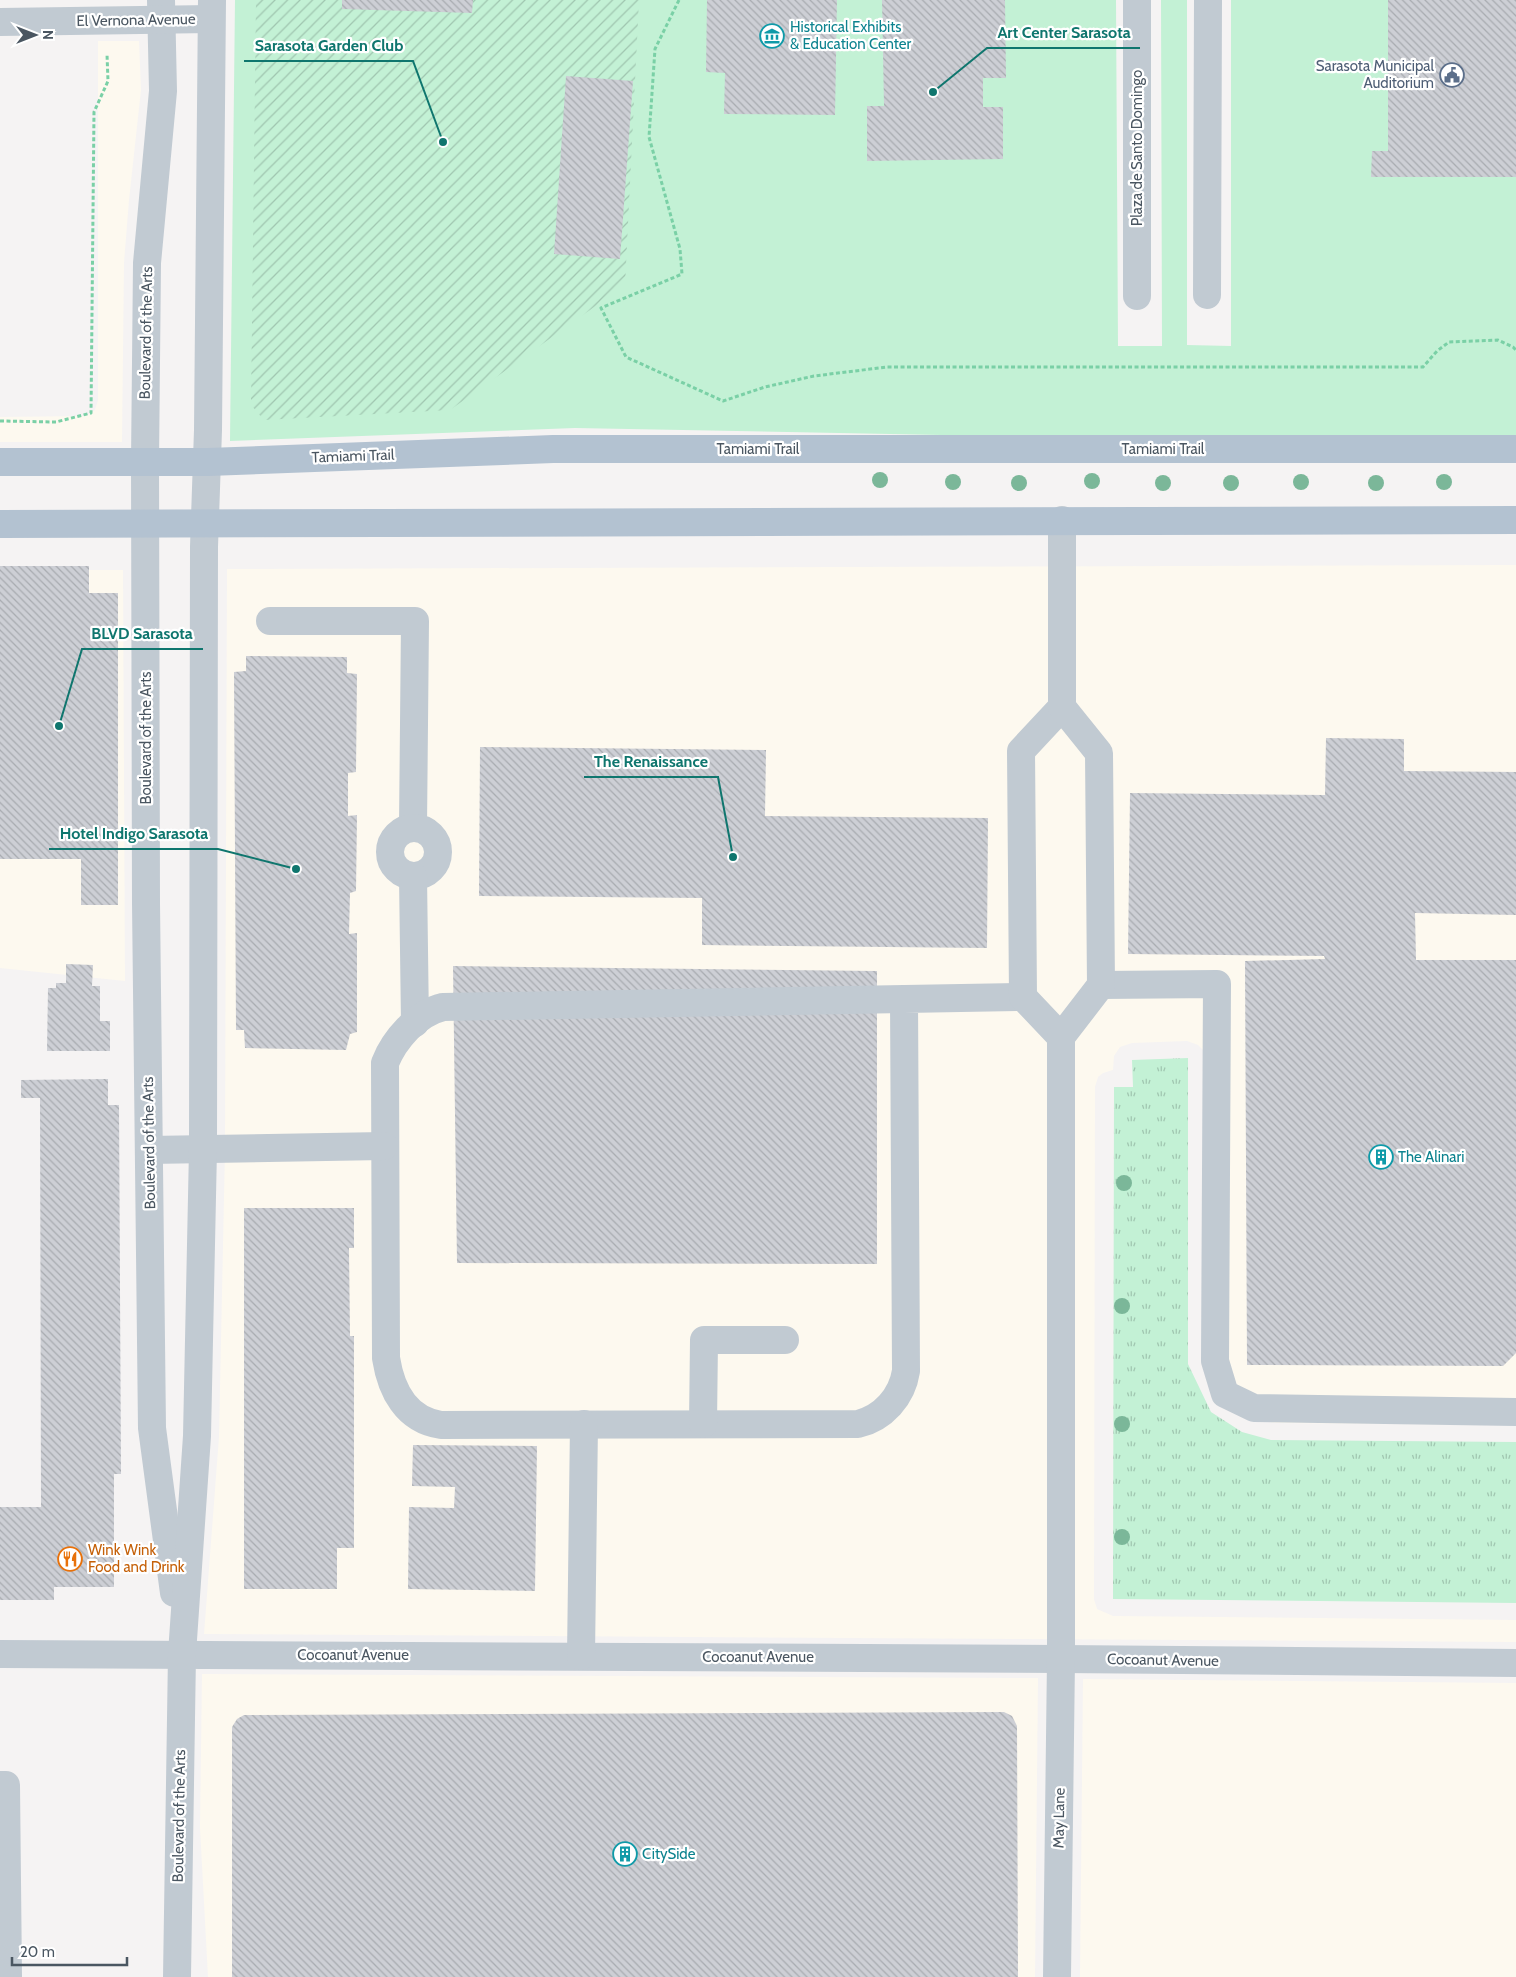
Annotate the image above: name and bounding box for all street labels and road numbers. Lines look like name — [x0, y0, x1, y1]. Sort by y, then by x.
street label: El Vernona Avenue — [76, 10, 196, 30]
street label: Plaza de Santo Domingo — [1128, 70, 1146, 226]
street label: Boulevard of the Arts — [136, 266, 156, 400]
street label: Tamiami Trail — [717, 440, 800, 458]
street label: Tamiami Trail — [1122, 440, 1205, 458]
street label: Tamiami Trail — [311, 446, 395, 466]
street label: Boulevard of the Arts — [137, 672, 155, 804]
street label: Boulevard of the Arts — [139, 1076, 159, 1210]
street label: Cocoanut Avenue — [297, 1646, 409, 1664]
street label: Cocoanut Avenue — [702, 1648, 814, 1666]
street label: Cocoanut Avenue — [1107, 1650, 1219, 1670]
street label: Boulevard of the Arts — [169, 1749, 189, 1883]
street label: May Lane — [1049, 1787, 1069, 1849]

